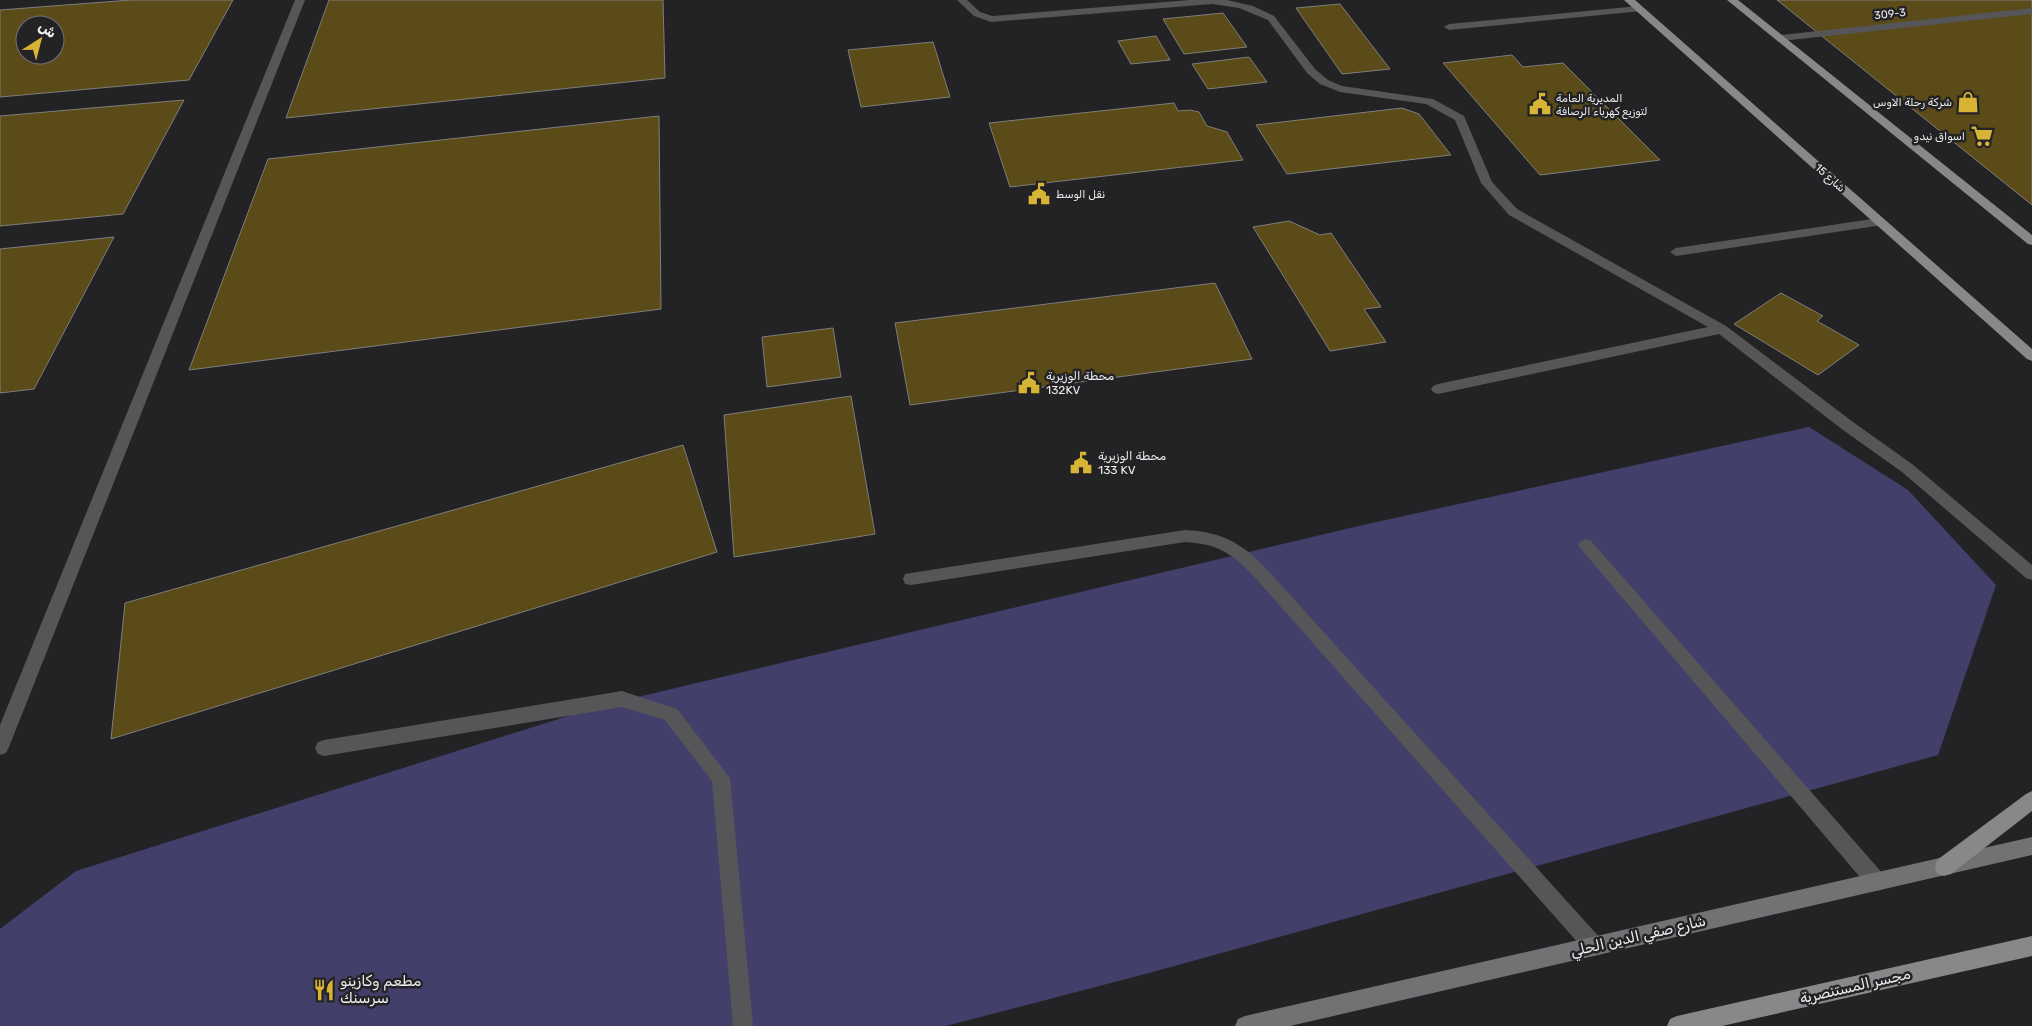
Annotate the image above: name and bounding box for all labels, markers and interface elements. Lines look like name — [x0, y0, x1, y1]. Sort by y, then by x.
street label: 309-3 — [1874, 6, 1907, 22]
north arrow — [15, 15, 65, 65]
text: ش — [35, 18, 60, 42]
shop icon: شركة رحلة الاوس — [1955, 89, 1981, 115]
public building icon: المديرية العامة لتوزيع كهرباء الرصافة — [1527, 91, 1553, 117]
place label: المديرية العامة لتوزيع كهرباء الرصافة — [1556, 92, 1648, 120]
place label: شركة رحلة الاوس — [1873, 96, 1952, 110]
supermarket icon: اسواق نيدو — [1969, 123, 1995, 149]
place label: اسواق نيدو — [1914, 130, 1965, 144]
street label: شارع 15 — [1811, 161, 1848, 196]
public building icon: نقل الوسط — [1026, 181, 1052, 207]
place label: نقل الوسط — [1056, 188, 1105, 202]
place label: محطة الوزيرية 132KV — [1046, 369, 1114, 397]
public building icon: محطة الوزيرية 132KV — [1016, 370, 1042, 396]
place label: محطة الوزيرية 133 KV — [1098, 449, 1166, 477]
public building icon: محطة الوزيرية 133 KV — [1068, 450, 1094, 476]
street label: شارع صفي الدين الحلي — [1569, 912, 1708, 963]
street label: مجسر المستنصرية — [1798, 964, 1912, 1008]
place label: مطعم وكازينو سرسنك — [340, 972, 421, 1007]
restaurant icon: مطعم وكازينو سرسنك — [311, 977, 337, 1003]

